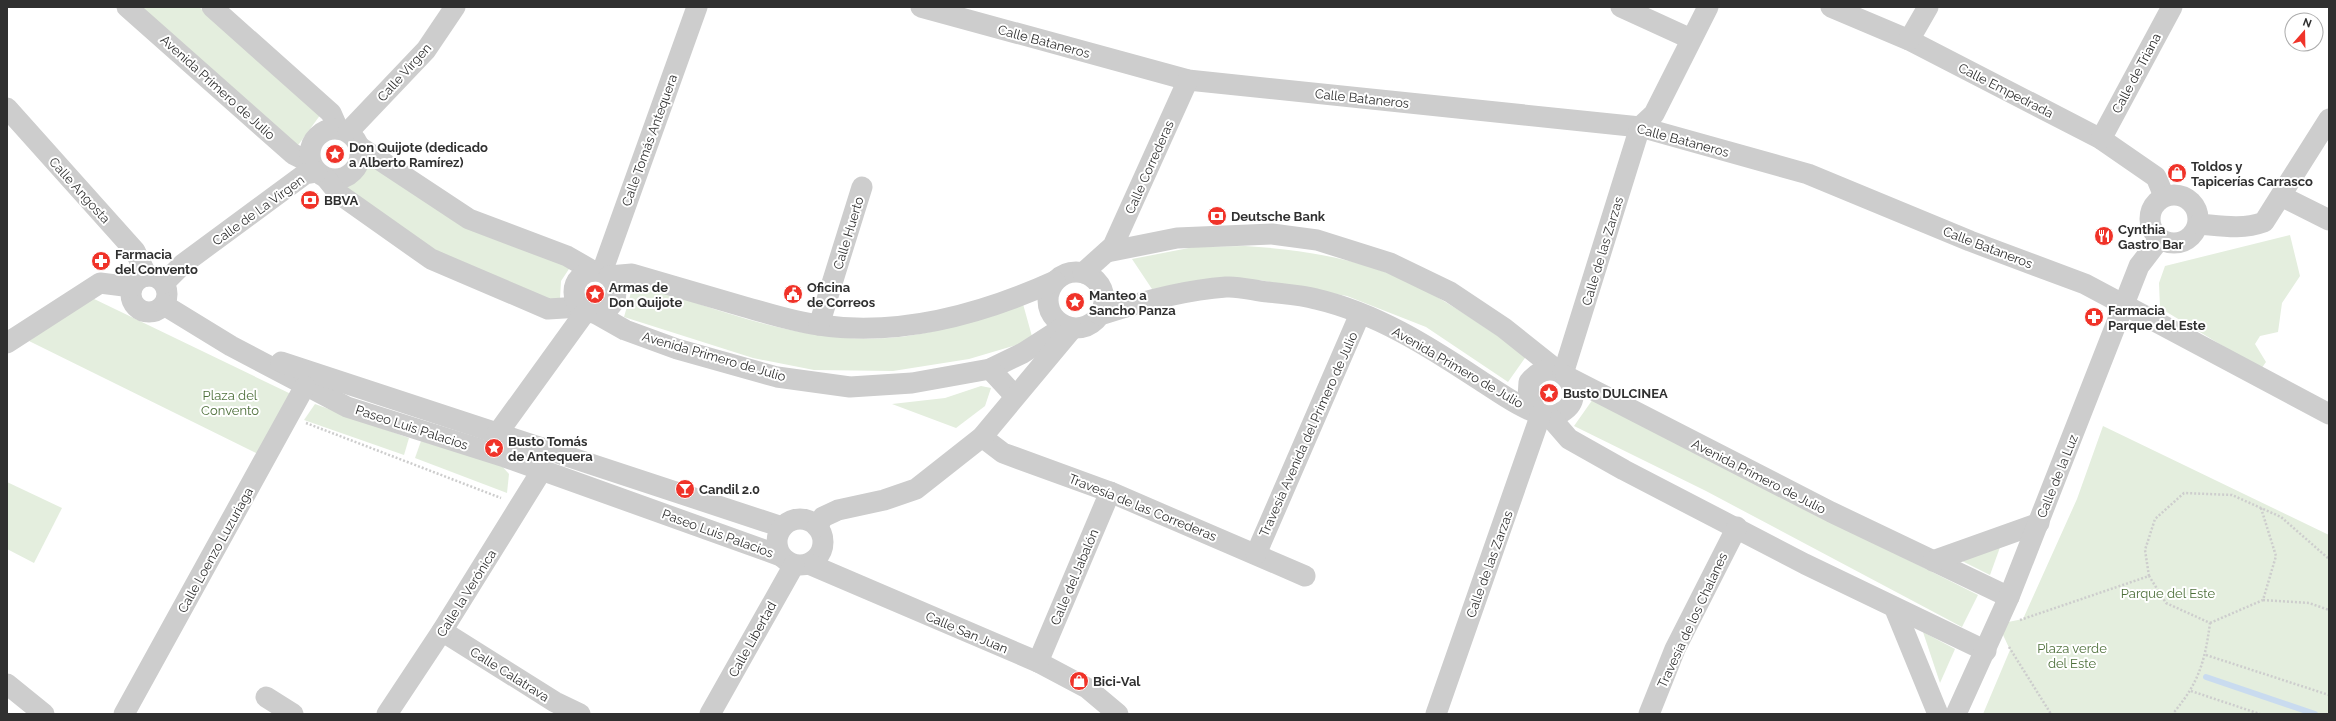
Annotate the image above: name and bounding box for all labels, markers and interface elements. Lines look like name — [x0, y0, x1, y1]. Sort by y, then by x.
north arrow — [2284, 12, 2324, 52]
text: N — [2301, 16, 2313, 31]
street label: Calle Bataneros — [996, 22, 1092, 61]
street label: Calle de Triana — [2109, 31, 2164, 116]
street label: Avenida Primero de Julio — [157, 32, 278, 143]
street label: Calle Virgen — [374, 40, 434, 104]
street label: Calle Empedrada — [1956, 60, 2056, 121]
street label: Calle Tomás Antequera — [619, 72, 680, 208]
street label: Calle Bataneros — [1314, 86, 1410, 111]
street label: Calle Correderas — [1122, 118, 1177, 216]
street label: Calle Bataneros — [1635, 121, 1731, 160]
place label: Don Quijote (dedicado a Alberto Ramírez) — [349, 140, 488, 170]
place icon: Don Quijote (dedicado a Alberto Ramírez) — [324, 143, 346, 165]
street label: Calle Angosta — [46, 154, 113, 226]
place label: Toldos y Tapicerías Carrasco — [2191, 159, 2313, 189]
shop icon: Toldos y Tapicerías Carrasco — [2166, 162, 2188, 184]
street label: Calle de La Virgen — [209, 172, 307, 249]
bank icon: BBVA — [299, 189, 321, 211]
place label: BBVA — [324, 193, 358, 208]
street label: Calle Huerto — [830, 195, 867, 271]
street label: Calle de las Zarzas — [1579, 195, 1626, 307]
bank icon: Deutsche Bank — [1206, 205, 1228, 227]
place label: Deutsche Bank — [1231, 209, 1326, 224]
place label: Cynthia Gastro Bar — [2118, 222, 2184, 252]
street label: Calle Bataneros — [1941, 223, 2035, 271]
restaurant icon: Cynthia Gastro Bar — [2093, 225, 2115, 247]
place label: Farmacia del Convento — [115, 247, 198, 277]
pharmacy icon: Farmacia del Convento — [90, 250, 112, 272]
place label: Armas de Don Quijote — [609, 280, 682, 310]
place label: Oficina de Correos — [807, 280, 876, 310]
place icon: Armas de Don Quijote — [584, 283, 606, 305]
public building icon: Oficina de Correos — [782, 283, 804, 305]
place label: Manteo a Sancho Panza — [1089, 288, 1176, 318]
place icon: Manteo a Sancho Panza — [1064, 291, 1086, 313]
place label: Farmacia Parque del Este — [2108, 303, 2206, 333]
pharmacy icon: Farmacia Parque del Este — [2083, 306, 2105, 328]
street label: Avenida Primero de Julio — [1390, 324, 1526, 411]
street label: Avenida Primero de Julio — [640, 329, 788, 384]
street label: Travesía Avenida del Primero de Julio — [1256, 329, 1361, 539]
place icon: Busto DULCINEA — [1538, 382, 1560, 404]
place label: Busto DULCINEA — [1563, 386, 1668, 401]
park label: Plaza del Convento — [201, 388, 259, 418]
street label: Paseo Luis Palacios — [354, 402, 470, 453]
street label: Calle de la Luz — [2034, 432, 2081, 520]
place label: Busto Tomás de Antequera — [508, 434, 593, 464]
street label: Avenida Primero de Julio — [1689, 436, 1829, 517]
place icon: Busto Tomás de Antequera — [483, 437, 505, 459]
street label: Travesía de las Correderas — [1067, 471, 1219, 544]
bar icon: Candil 2.0 — [674, 478, 696, 500]
place label: Candil 2.0 — [699, 482, 760, 497]
street label: Calle Loenzo Luzuriaga — [175, 485, 256, 615]
street label: Paseo Luis Palacios — [660, 506, 776, 561]
street label: Calle de las Zarzas — [1463, 509, 1516, 620]
street label: Calle del Jabalón — [1047, 527, 1101, 628]
street label: Calle la Verónica — [434, 547, 499, 640]
street label: Travesía de los Chalanes — [1654, 550, 1730, 690]
park label: Parque del Este — [2121, 586, 2216, 601]
street label: Calle Libertad — [725, 599, 779, 680]
street label: Calle San Juan — [923, 608, 1010, 657]
park label: Plaza verde del Este — [2037, 641, 2107, 671]
street label: Calle Calatrava — [468, 644, 552, 705]
shop icon: Bici-Val — [1068, 670, 1090, 692]
place label: Bici-Val — [1093, 674, 1141, 689]

